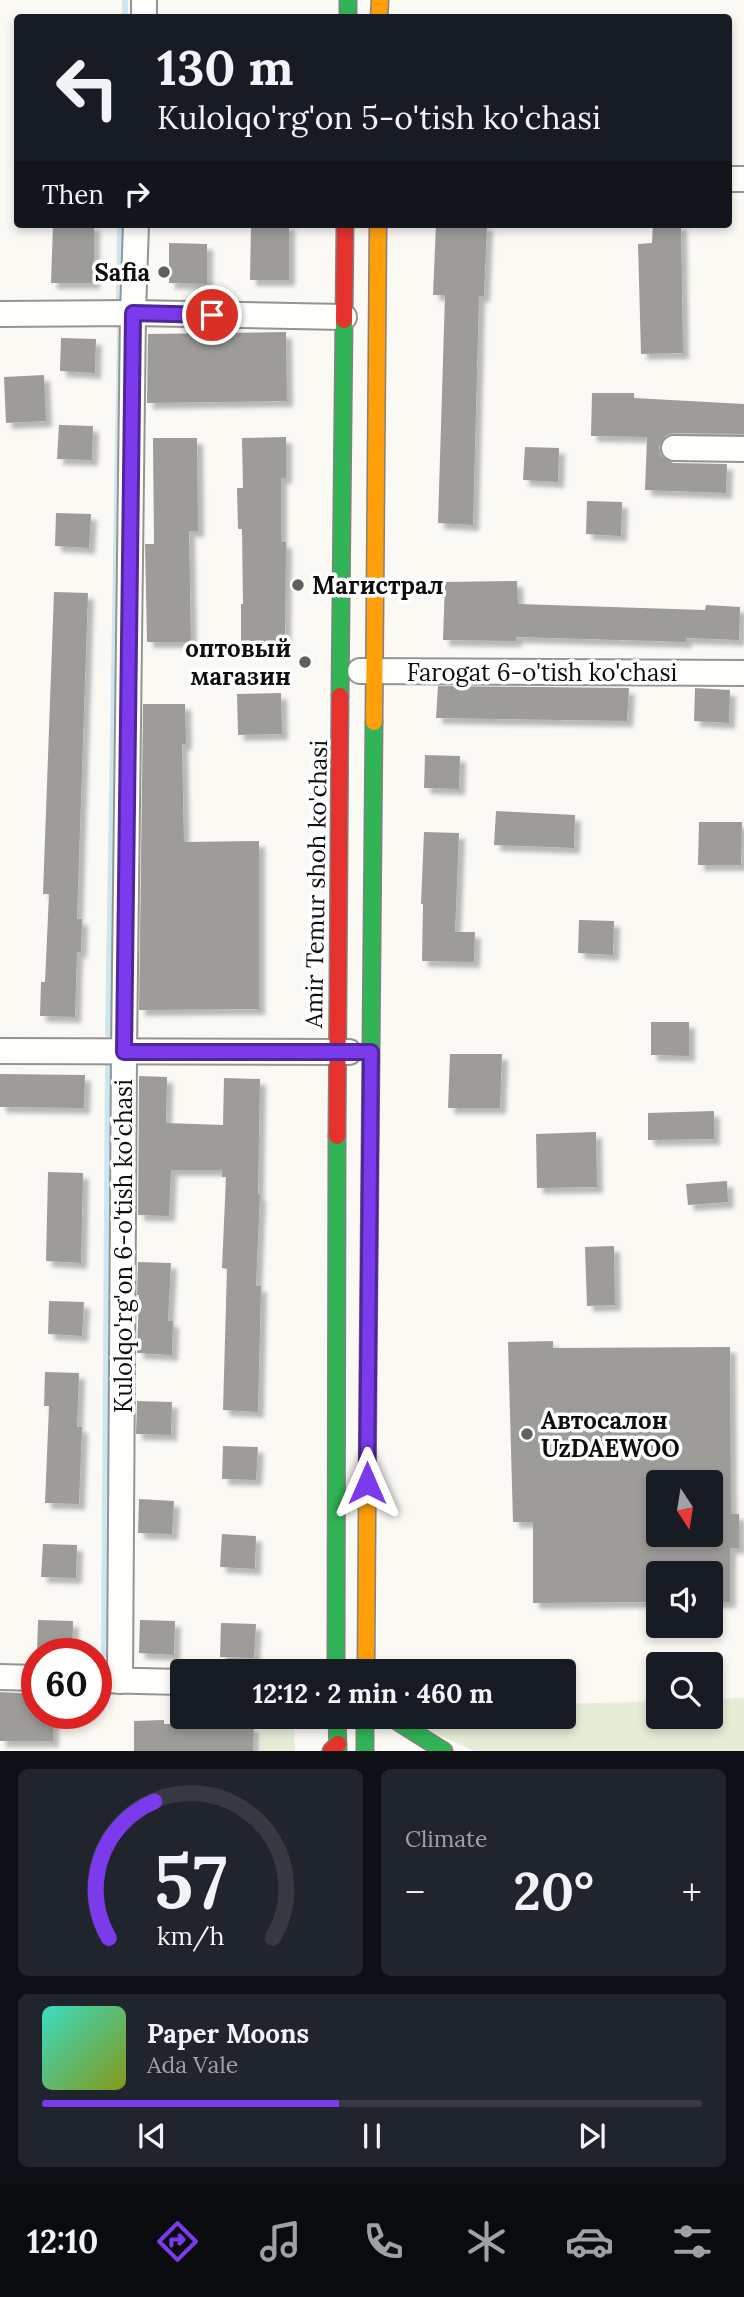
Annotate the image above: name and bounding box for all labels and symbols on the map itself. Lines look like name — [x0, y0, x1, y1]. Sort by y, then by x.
place label: Safia — [94, 257, 150, 288]
marker: Safia — [156, 264, 172, 280]
pin — [182, 285, 242, 345]
place label: Магистрал — [312, 570, 444, 601]
marker: Магистрал — [290, 577, 306, 593]
place label: оптовый магазин — [185, 633, 291, 692]
marker: оптовый магазин — [297, 654, 313, 670]
street label: Farogat 6-o'tish ko'chasi — [407, 657, 677, 688]
street label: Amir Temur shoh ko'chasi — [298, 740, 334, 1029]
street label: Kulolqo'rg'on 6-o'tish ko'chasi — [108, 1079, 139, 1413]
place label: Автосалон UzDAEWOO — [541, 1405, 680, 1464]
marker: Автосалон UzDAEWOO — [519, 1426, 535, 1442]
position arrow — [330, 1446, 404, 1520]
north arrow — [646, 1470, 723, 1547]
speed limit sign: 60 — [21, 1638, 112, 1729]

